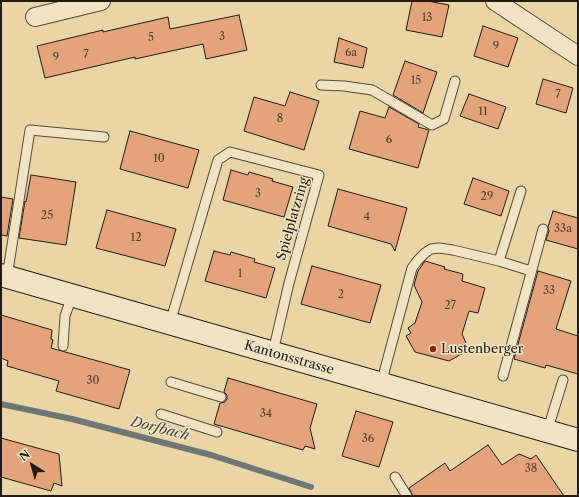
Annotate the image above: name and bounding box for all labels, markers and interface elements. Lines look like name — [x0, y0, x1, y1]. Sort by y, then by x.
house number: 13 — [422, 11, 432, 25]
house number: 3 — [219, 30, 225, 44]
house number: 5 — [148, 31, 154, 45]
house number: 9 — [493, 40, 499, 54]
house number: 6a — [345, 46, 357, 60]
house number: 7 — [83, 48, 89, 62]
house number: 9 — [53, 51, 59, 65]
house number: 15 — [411, 74, 421, 88]
house number: 7 — [555, 88, 561, 102]
house number: 11 — [478, 105, 488, 119]
house number: 8 — [277, 112, 283, 126]
house number: 6 — [386, 133, 392, 147]
house number: 10 — [153, 152, 165, 166]
street label: Spielplatzring — [274, 176, 312, 262]
house number: 3 — [255, 187, 261, 201]
house number: 29 — [481, 190, 493, 204]
house number: 25 — [41, 209, 53, 223]
house number: 4 — [364, 210, 370, 224]
house number: 33a — [554, 222, 572, 236]
house number: 12 — [131, 231, 141, 245]
house number: 1 — [238, 267, 242, 281]
house number: 33 — [543, 284, 555, 298]
house number: 2 — [338, 288, 344, 302]
house number: 27 — [444, 299, 456, 313]
street label: Kantonsstrasse — [242, 338, 336, 378]
place label: Lustenberger — [441, 341, 523, 357]
marker: Lustenberger — [428, 344, 438, 354]
house number: 30 — [86, 374, 100, 388]
house number: 34 — [260, 407, 272, 421]
water label: Dorfbach — [129, 414, 191, 444]
house number: 36 — [362, 432, 374, 446]
north arrow — [12, 445, 52, 485]
text: N — [17, 447, 33, 464]
house number: 38 — [525, 462, 537, 476]

